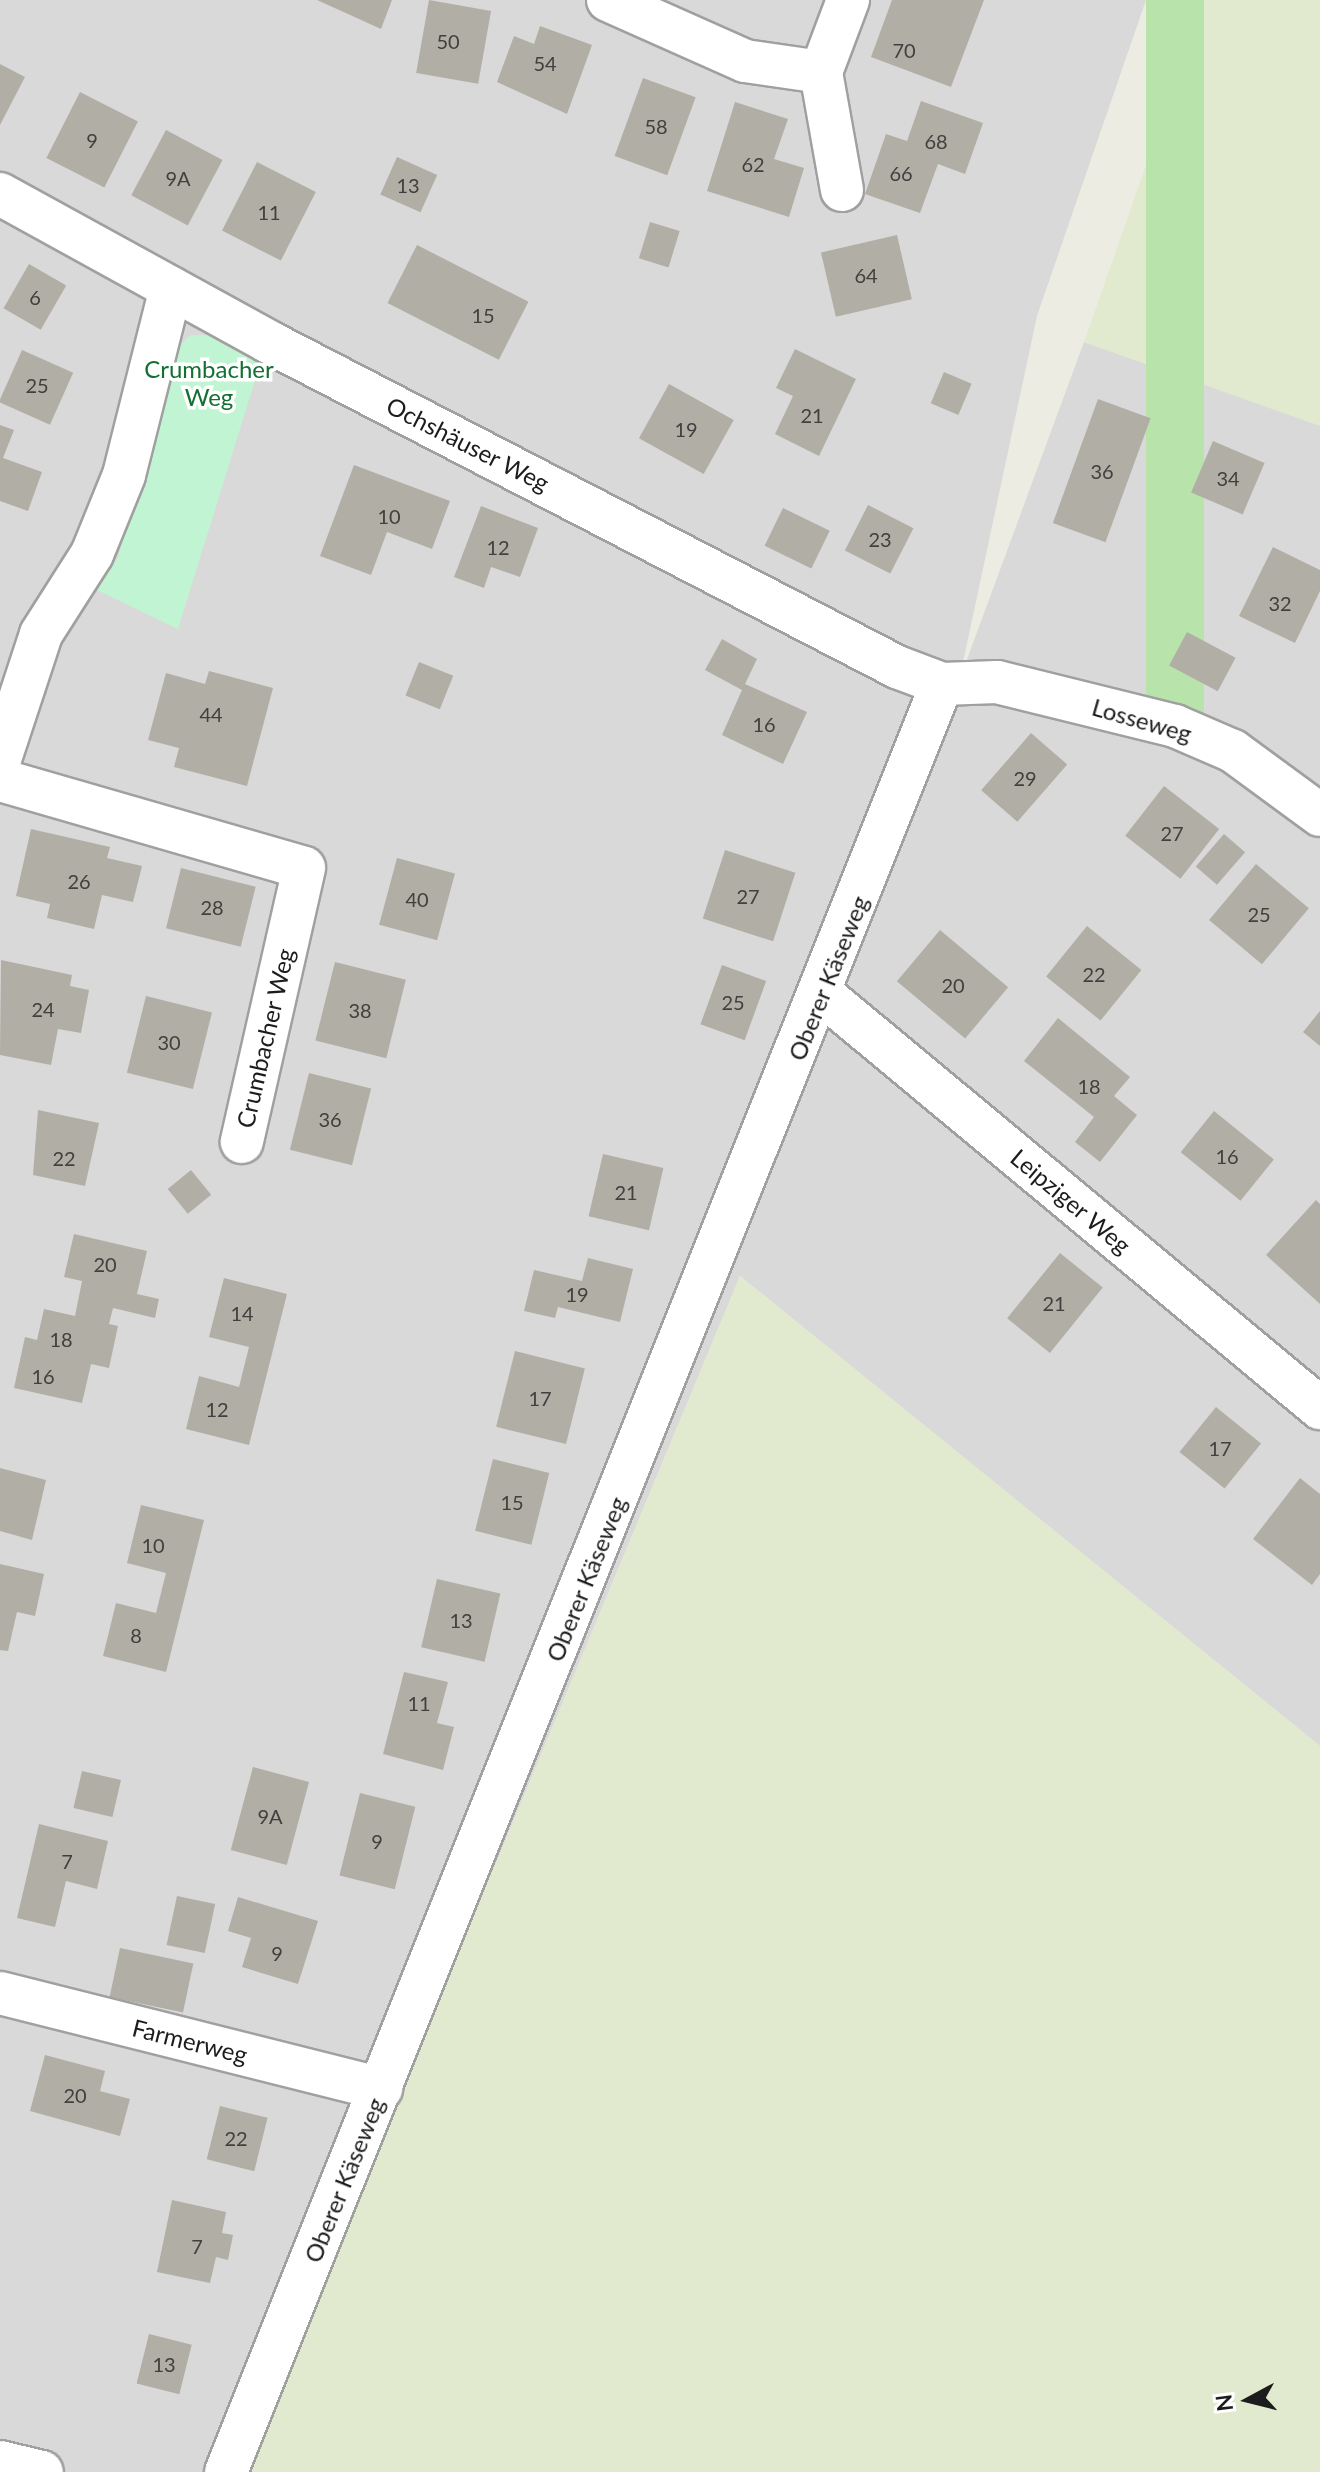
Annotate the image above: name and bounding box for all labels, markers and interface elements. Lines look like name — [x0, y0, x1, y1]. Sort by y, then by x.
house number: 50 — [436, 29, 460, 53]
house number: 70 — [892, 38, 916, 62]
house number: 54 — [533, 51, 557, 75]
house number: 58 — [644, 114, 668, 138]
house number: 9 — [86, 128, 98, 152]
house number: 68 — [924, 129, 948, 153]
house number: 62 — [741, 152, 765, 176]
house number: 66 — [889, 161, 913, 185]
house number: 9A — [165, 166, 191, 190]
house number: 13 — [396, 173, 420, 197]
house number: 11 — [257, 200, 281, 224]
house number: 64 — [854, 263, 878, 287]
house number: 6 — [29, 285, 41, 309]
house number: 15 — [471, 303, 495, 327]
park label: Crumbacher Weg — [144, 355, 274, 411]
house number: 25 — [25, 373, 49, 397]
street label: Ochshäuser Weg — [381, 390, 555, 498]
house number: 21 — [800, 403, 824, 427]
house number: 19 — [674, 417, 698, 441]
house number: 36 — [1090, 459, 1114, 483]
house number: 34 — [1216, 466, 1240, 490]
house number: 10 — [377, 504, 401, 528]
house number: 23 — [868, 527, 892, 551]
house number: 12 — [486, 535, 510, 559]
house number: 32 — [1268, 591, 1292, 615]
street label: Losseweg — [1089, 692, 1195, 748]
house number: 44 — [199, 702, 223, 726]
house number: 16 — [752, 712, 776, 736]
house number: 29 — [1013, 766, 1037, 790]
house number: 27 — [1160, 821, 1184, 845]
house number: 26 — [67, 869, 91, 893]
house number: 27 — [736, 884, 760, 908]
house number: 40 — [405, 887, 429, 911]
street label: Oberer Käseweg — [782, 891, 874, 1065]
house number: 28 — [200, 895, 224, 919]
house number: 25 — [1247, 902, 1271, 926]
street label: Crumbacher Weg — [230, 945, 300, 1131]
house number: 22 — [1082, 962, 1106, 986]
house number: 20 — [941, 973, 965, 997]
house number: 25 — [721, 990, 745, 1014]
house number: 24 — [31, 997, 55, 1021]
house number: 38 — [348, 998, 372, 1022]
house number: 30 — [157, 1030, 181, 1054]
house number: 18 — [1077, 1074, 1101, 1098]
house number: 36 — [318, 1107, 342, 1131]
street label: Leipziger Weg — [1005, 1142, 1137, 1260]
house number: 16 — [1215, 1144, 1239, 1168]
house number: 22 — [52, 1146, 76, 1170]
house number: 21 — [614, 1180, 638, 1204]
house number: 20 — [93, 1252, 117, 1276]
house number: 19 — [565, 1282, 589, 1306]
house number: 21 — [1042, 1291, 1066, 1315]
house number: 14 — [230, 1301, 254, 1325]
house number: 18 — [49, 1327, 73, 1351]
house number: 16 — [31, 1364, 55, 1388]
house number: 17 — [528, 1386, 552, 1410]
house number: 12 — [205, 1397, 229, 1421]
house number: 17 — [1208, 1436, 1232, 1460]
house number: 15 — [500, 1490, 524, 1514]
street label: Oberer Käseweg — [540, 1492, 632, 1666]
house number: 10 — [141, 1533, 165, 1557]
house number: 13 — [449, 1608, 473, 1632]
house number: 8 — [130, 1623, 142, 1647]
house number: 11 — [407, 1691, 431, 1715]
house number: 9A — [257, 1804, 283, 1828]
house number: 9 — [371, 1829, 383, 1853]
house number: 7 — [61, 1849, 73, 1873]
house number: 9 — [271, 1941, 283, 1965]
street label: Farmerweg — [130, 2013, 250, 2069]
house number: 20 — [63, 2083, 87, 2107]
street label: Oberer Käseweg — [298, 2093, 390, 2267]
house number: 22 — [224, 2126, 248, 2150]
house number: 7 — [191, 2234, 203, 2258]
house number: 13 — [152, 2352, 176, 2376]
north arrow — [1208, 2360, 1288, 2440]
text: N — [1209, 2393, 1238, 2413]

